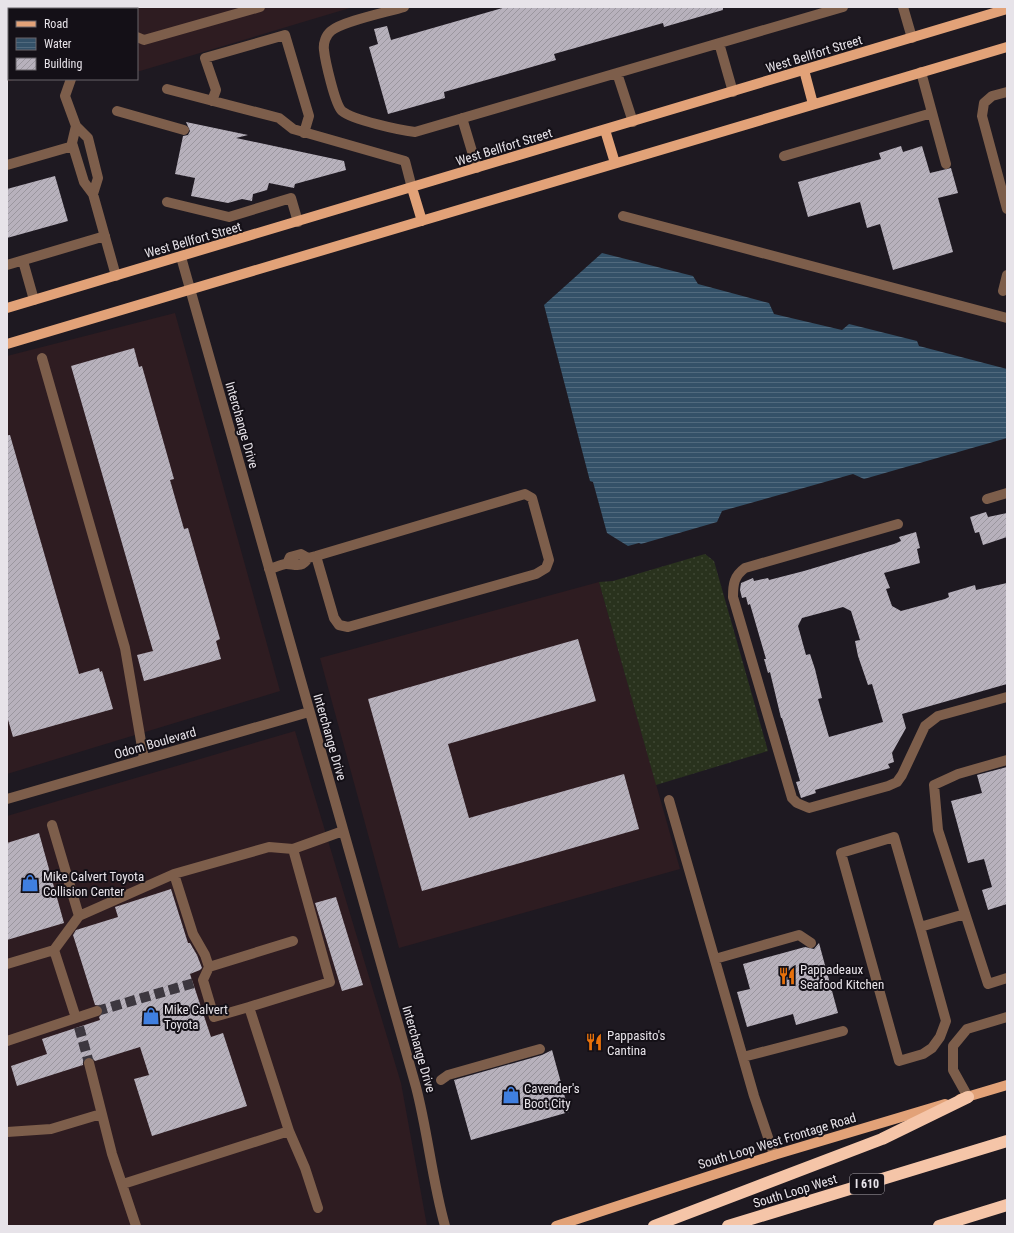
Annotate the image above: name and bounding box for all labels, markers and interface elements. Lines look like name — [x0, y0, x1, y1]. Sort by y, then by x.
legend — [8, 8, 138, 80]
text: Road — [44, 17, 68, 31]
street label: West Bellfort Street — [764, 32, 864, 76]
text: Water — [44, 37, 72, 51]
text: Building — [44, 57, 82, 71]
street label: West Bellfort Street — [454, 125, 554, 169]
street label: West Bellfort Street — [143, 219, 243, 261]
street label: Interchange Drive — [222, 380, 262, 470]
street label: Interchange Drive — [310, 692, 350, 782]
street label: Odom Boulevard — [112, 724, 198, 762]
place label: Mike Calvert Toyota Collision Center — [43, 869, 144, 899]
shop icon: Mike Calvert Toyota Collision Center — [20, 873, 40, 893]
place label: Pappadeaux Seafood Kitchen — [800, 962, 884, 992]
restaurant icon: Pappadeaux Seafood Kitchen — [777, 966, 797, 986]
place label: Mike Calvert Toyota — [164, 1002, 228, 1032]
street label: Interchange Drive — [399, 1004, 439, 1094]
shop icon: Mike Calvert Toyota — [141, 1006, 161, 1026]
place label: Pappasito's Cantina — [607, 1028, 665, 1058]
restaurant icon: Pappasito's Cantina — [584, 1032, 604, 1052]
place label: Cavender's Boot City — [524, 1081, 580, 1111]
shop icon: Cavender's Boot City — [501, 1085, 521, 1105]
street label: South Loop West Frontage Road — [696, 1110, 858, 1172]
street label: South Loop West — [751, 1171, 839, 1211]
road number: I 610 — [850, 1174, 884, 1194]

